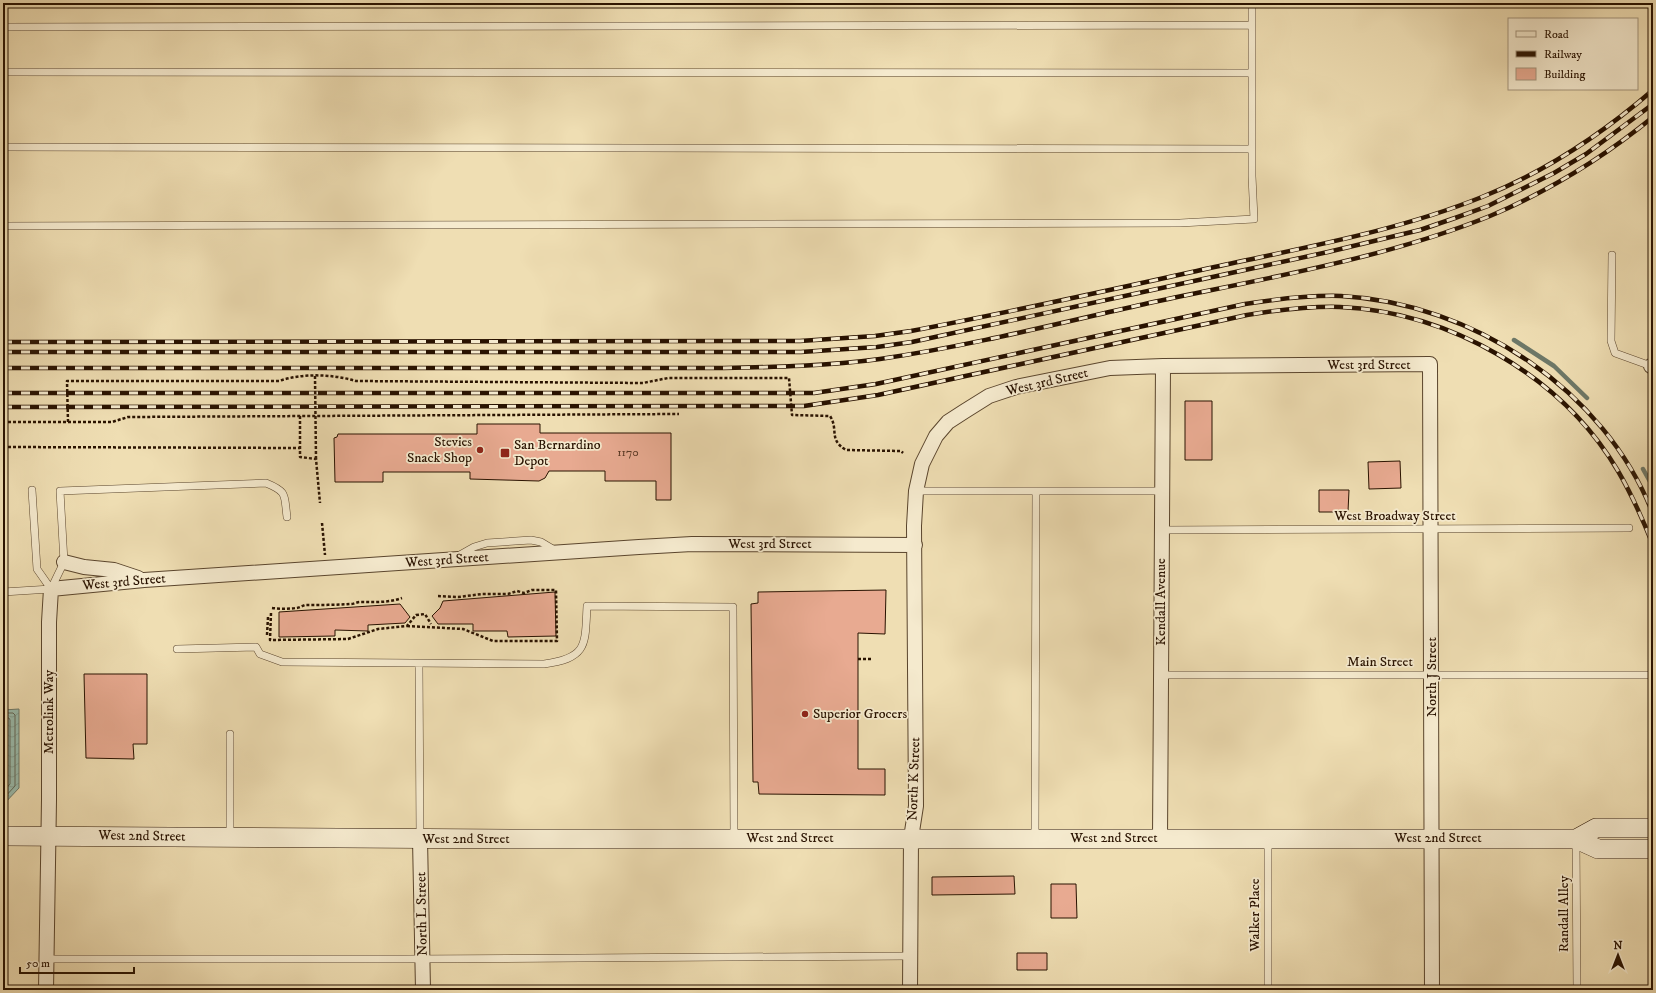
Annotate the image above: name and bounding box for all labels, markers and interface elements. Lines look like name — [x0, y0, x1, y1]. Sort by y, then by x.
legend — [1508, 18, 1638, 90]
text: Road — [1544, 27, 1569, 42]
text: Railway — [1544, 47, 1582, 62]
text: Building — [1544, 67, 1585, 82]
street label: West 3rd Street — [1326, 356, 1411, 374]
street label: West 3rd Street — [1003, 364, 1090, 400]
place label: Stevies Snack Shop — [407, 433, 472, 467]
place label: San Bernardino Depot — [514, 436, 601, 470]
marker: Stevies Snack Shop — [475, 445, 485, 455]
house number: 1170 — [617, 445, 639, 460]
marker: San Bernardino Depot — [499, 447, 511, 459]
street label: West Broadway Street — [1333, 507, 1456, 525]
street label: West 3rd Street — [727, 535, 812, 553]
street label: West 3rd Street — [404, 548, 490, 572]
street label: Kendall Avenue — [1152, 558, 1170, 646]
street label: West 3rd Street — [81, 569, 167, 595]
street label: North J Street — [1423, 637, 1441, 717]
street label: Main Street — [1347, 653, 1413, 671]
street label: Metrolink Way — [40, 669, 58, 754]
place label: Superior Grocers — [813, 705, 908, 723]
marker: Superior Grocers — [800, 709, 810, 719]
street label: North K Street — [904, 736, 924, 821]
street label: West 2nd Street — [97, 826, 186, 846]
street label: West 2nd Street — [745, 829, 834, 847]
street label: West 2nd Street — [1069, 829, 1158, 847]
street label: West 2nd Street — [1393, 829, 1482, 847]
street label: West 2nd Street — [421, 830, 510, 848]
street label: North L Street — [412, 871, 432, 956]
street label: Randall Alley — [1555, 875, 1573, 952]
street label: Walker Place — [1246, 878, 1264, 953]
north arrow — [1598, 935, 1638, 975]
text: N — [1613, 939, 1623, 953]
scale bar — [20, 949, 134, 975]
text: 50 m — [26, 956, 50, 971]

